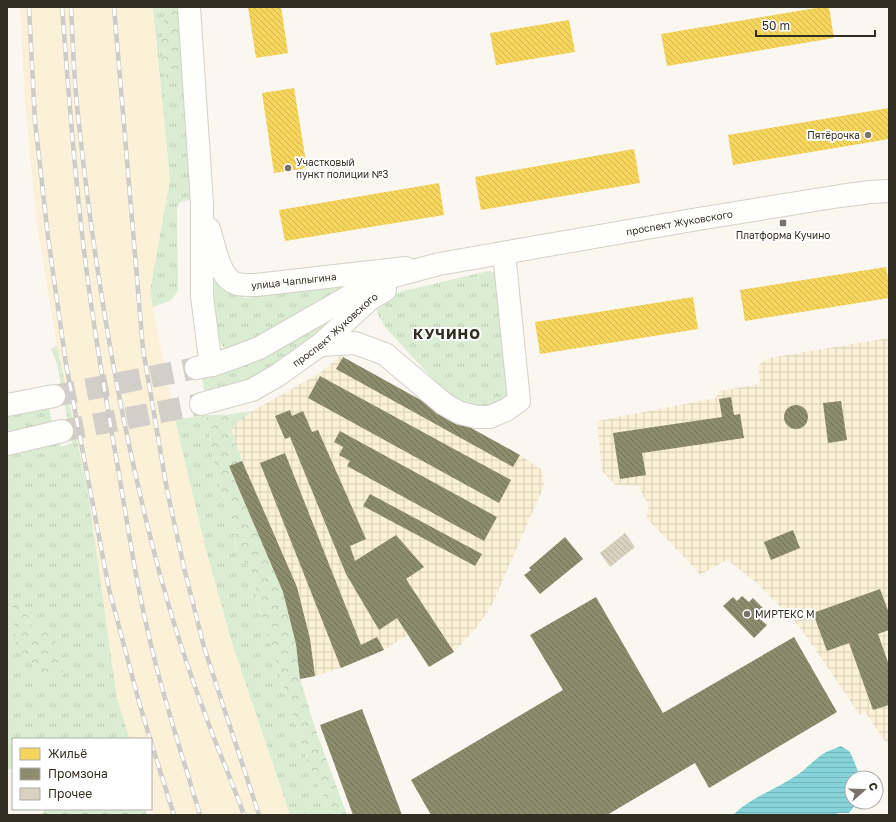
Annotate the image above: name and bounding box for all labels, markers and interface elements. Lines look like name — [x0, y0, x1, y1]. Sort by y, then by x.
scale bar — [756, 12, 875, 38]
text: 50 m — [762, 18, 790, 33]
place label: Пятёрочка — [807, 129, 860, 141]
marker: Пятёрочка — [863, 130, 873, 140]
place label: Участковый пункт полиции №3 — [296, 156, 389, 180]
marker: Участковый пункт полиции №3 — [283, 163, 293, 173]
street label: проспект Жуковского — [625, 207, 734, 237]
marker: Платформа Кучино — [778, 218, 788, 228]
place label: Платформа Кучино — [736, 229, 830, 241]
street label: улица Чаплыгина — [251, 270, 337, 291]
street label: проспект Жуковского — [290, 290, 380, 369]
district label: КУЧИНО — [413, 325, 481, 342]
place label: МИРТЕКС М — [755, 608, 815, 620]
marker: МИРТЕКС М — [742, 609, 752, 619]
legend — [12, 738, 152, 810]
text: Жильё — [48, 746, 87, 761]
text: Промзона — [48, 766, 108, 781]
north arrow — [844, 770, 884, 810]
text: С — [866, 781, 881, 792]
text: Прочее — [48, 786, 92, 801]

